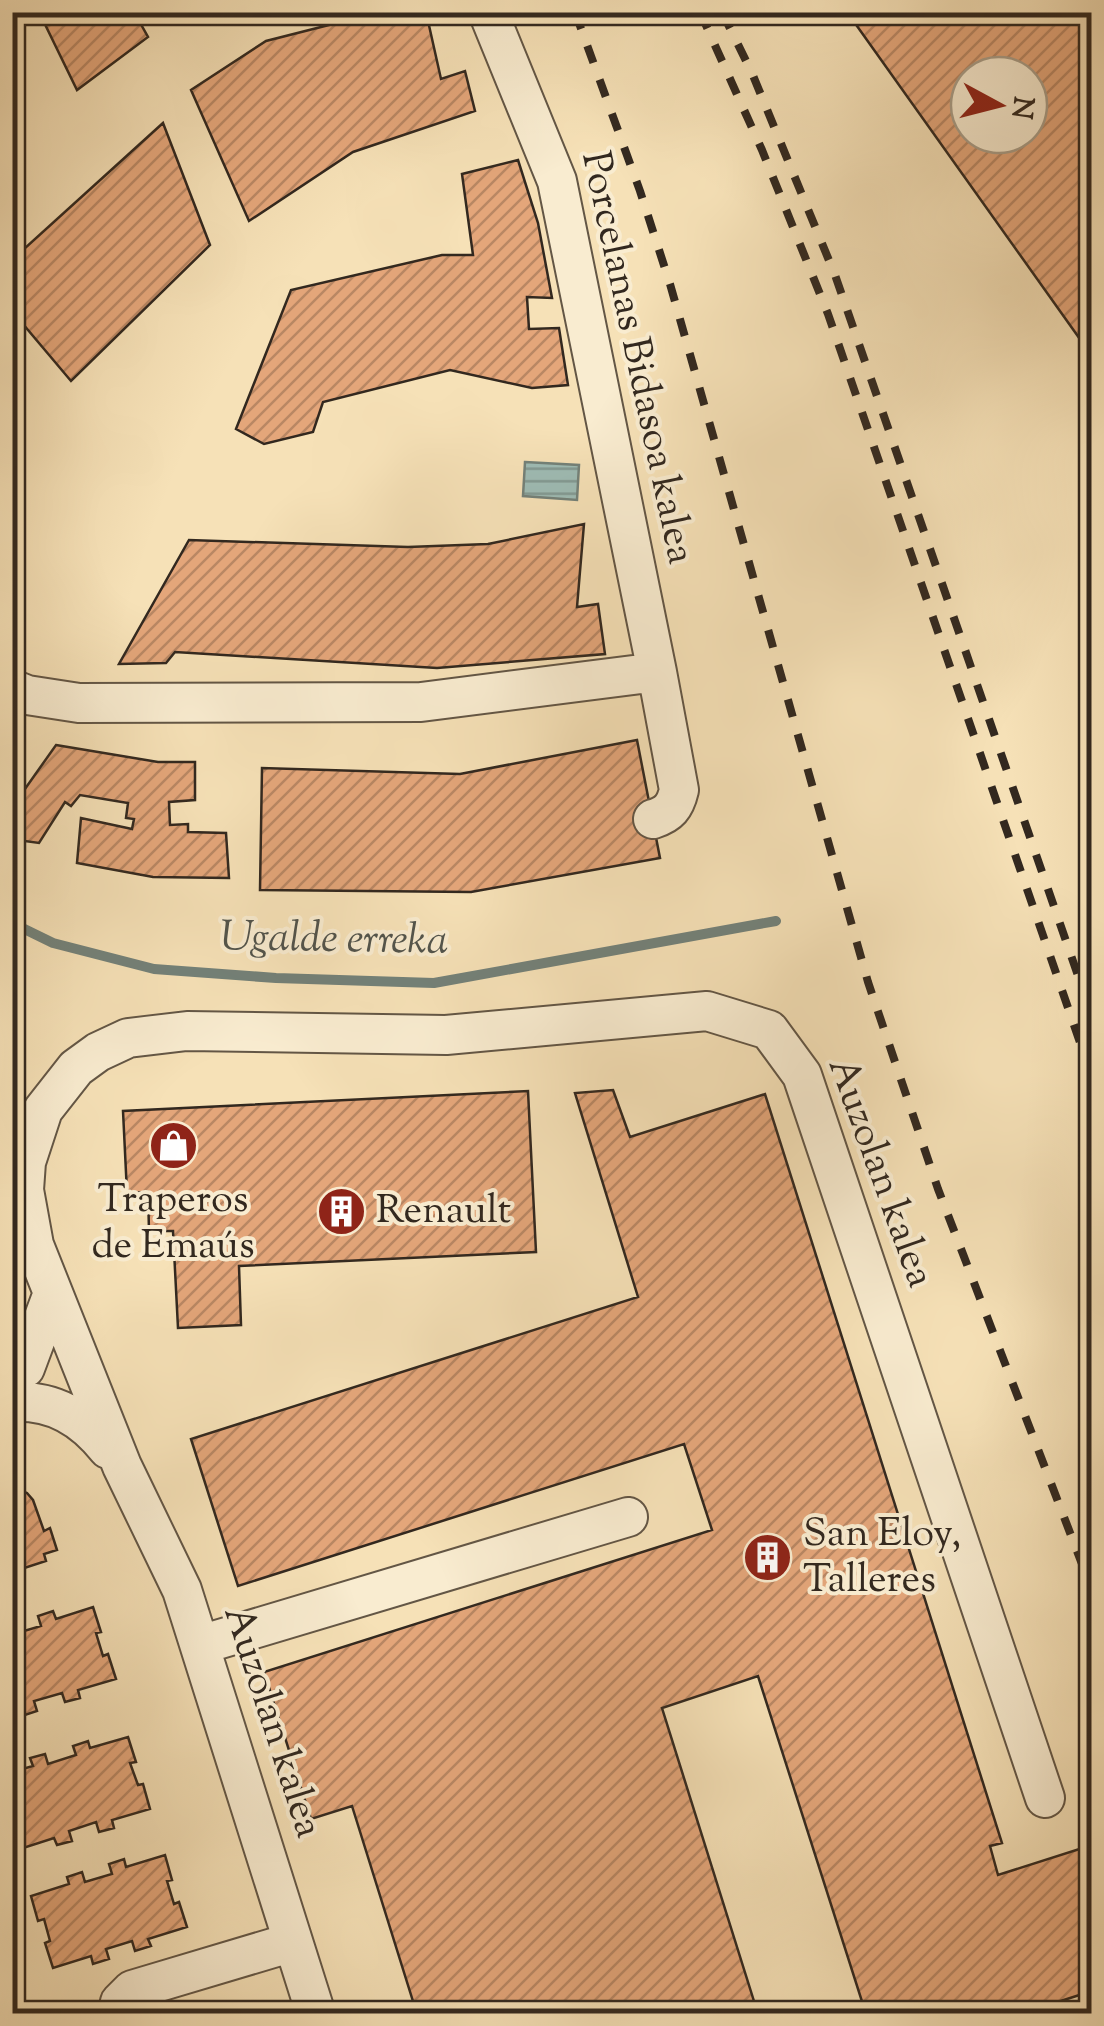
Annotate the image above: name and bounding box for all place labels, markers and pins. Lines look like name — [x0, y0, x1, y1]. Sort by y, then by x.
shop icon: Traperos de Emaús — [147, 1120, 199, 1172]
place label: Traperos de Emaús — [91, 1173, 255, 1276]
place label: Renault — [376, 1184, 512, 1241]
building icon: Renault — [315, 1186, 367, 1238]
place label: San Eloy, Talleres — [803, 1507, 961, 1610]
building icon: San Eloy, Talleres — [742, 1532, 794, 1584]

